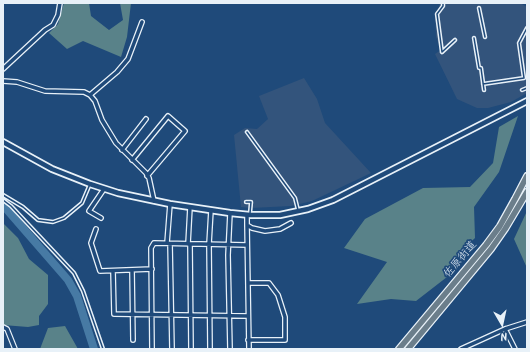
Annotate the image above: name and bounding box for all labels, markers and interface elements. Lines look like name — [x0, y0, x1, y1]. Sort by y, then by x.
street label: 佐原街道 — [442, 239, 480, 281]
north arrow — [482, 304, 522, 344]
text: N — [499, 326, 509, 345]

